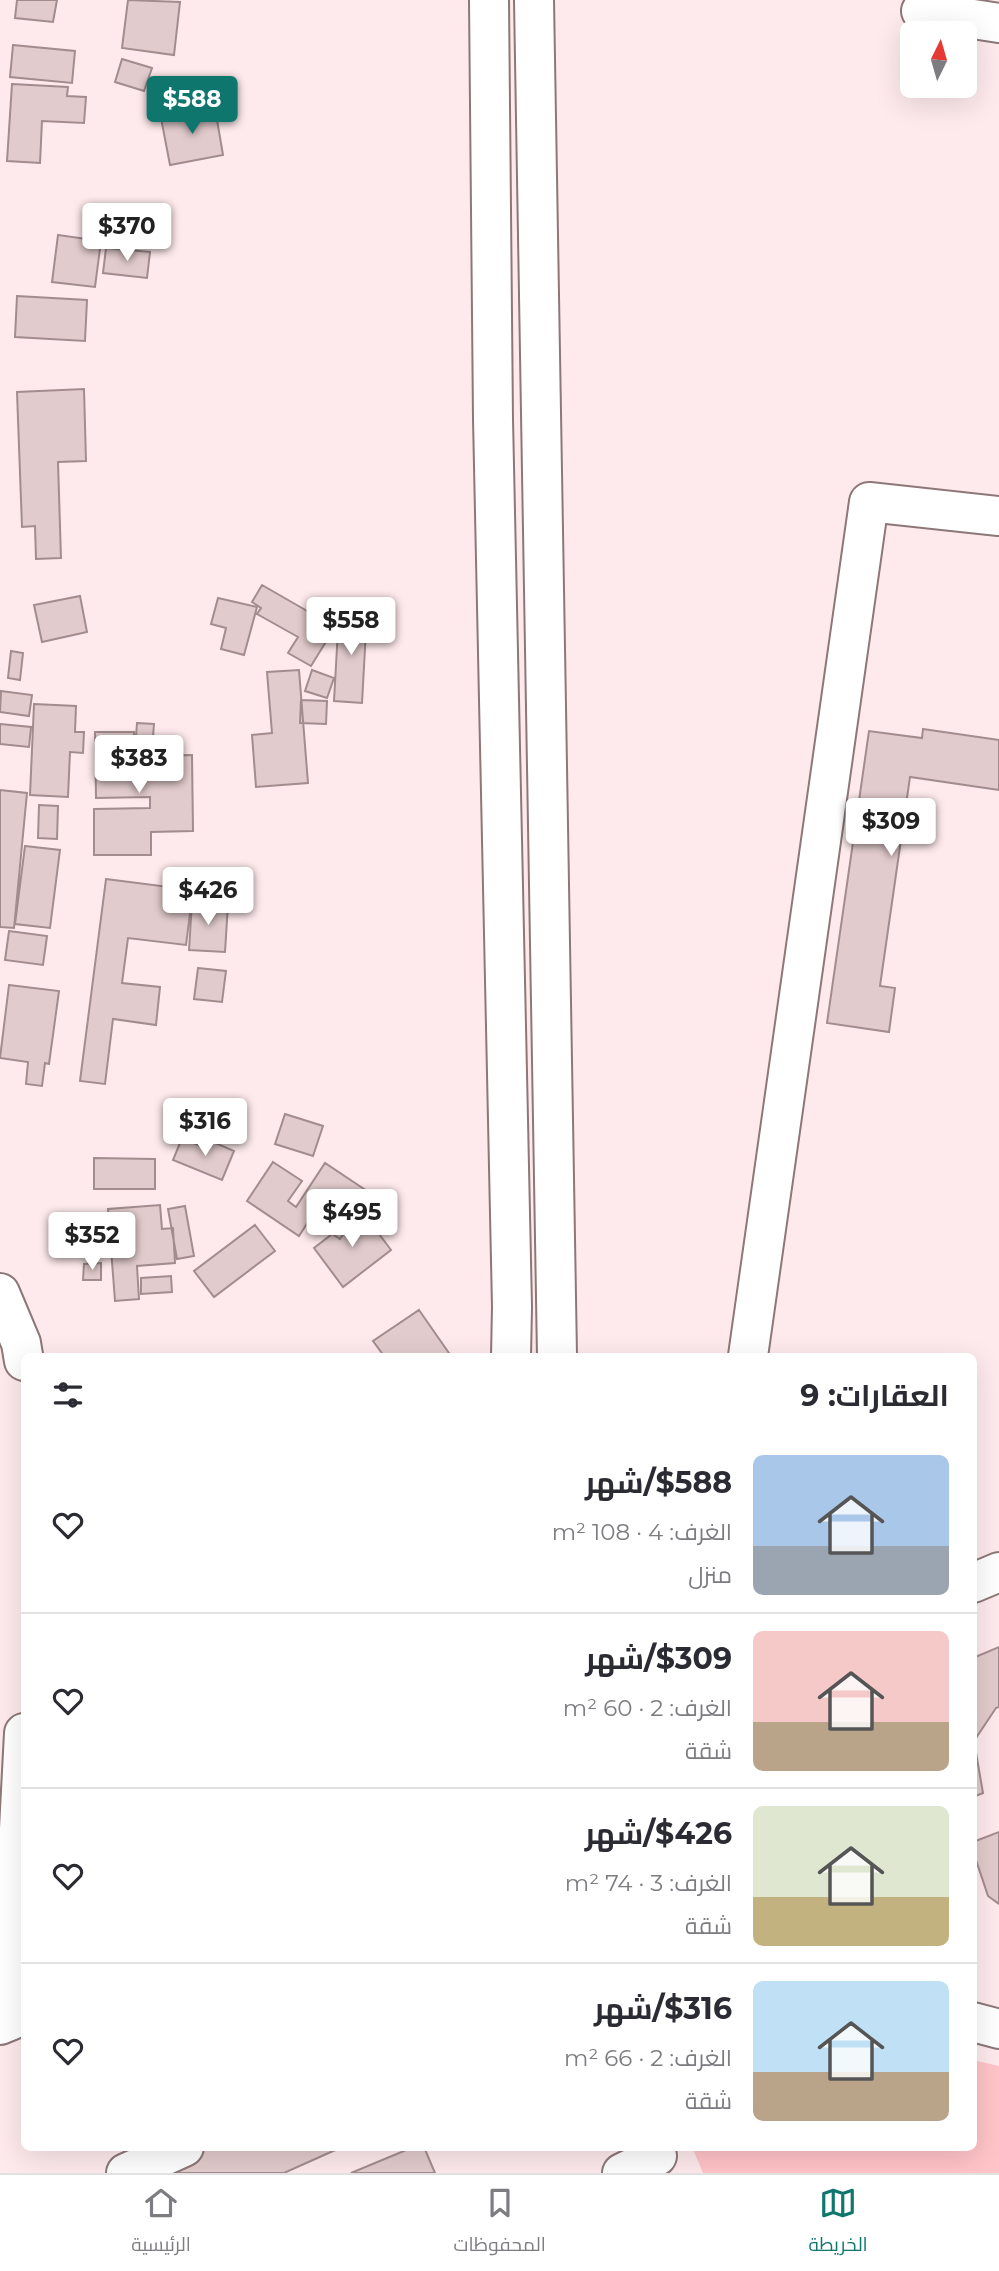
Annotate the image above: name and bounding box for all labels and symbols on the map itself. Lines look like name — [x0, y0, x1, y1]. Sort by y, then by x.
north arrow — [900, 21, 976, 98]
pin: $588 — [151, 76, 233, 136]
pin: $370 — [86, 204, 168, 263]
pin: $558 — [310, 598, 392, 657]
pin: $383 — [98, 736, 180, 795]
pin: $309 — [850, 798, 932, 858]
pin: $426 — [167, 867, 249, 927]
pin: $316 — [164, 1098, 246, 1158]
pin: $495 — [311, 1190, 393, 1249]
pin: $352 — [51, 1212, 133, 1272]

